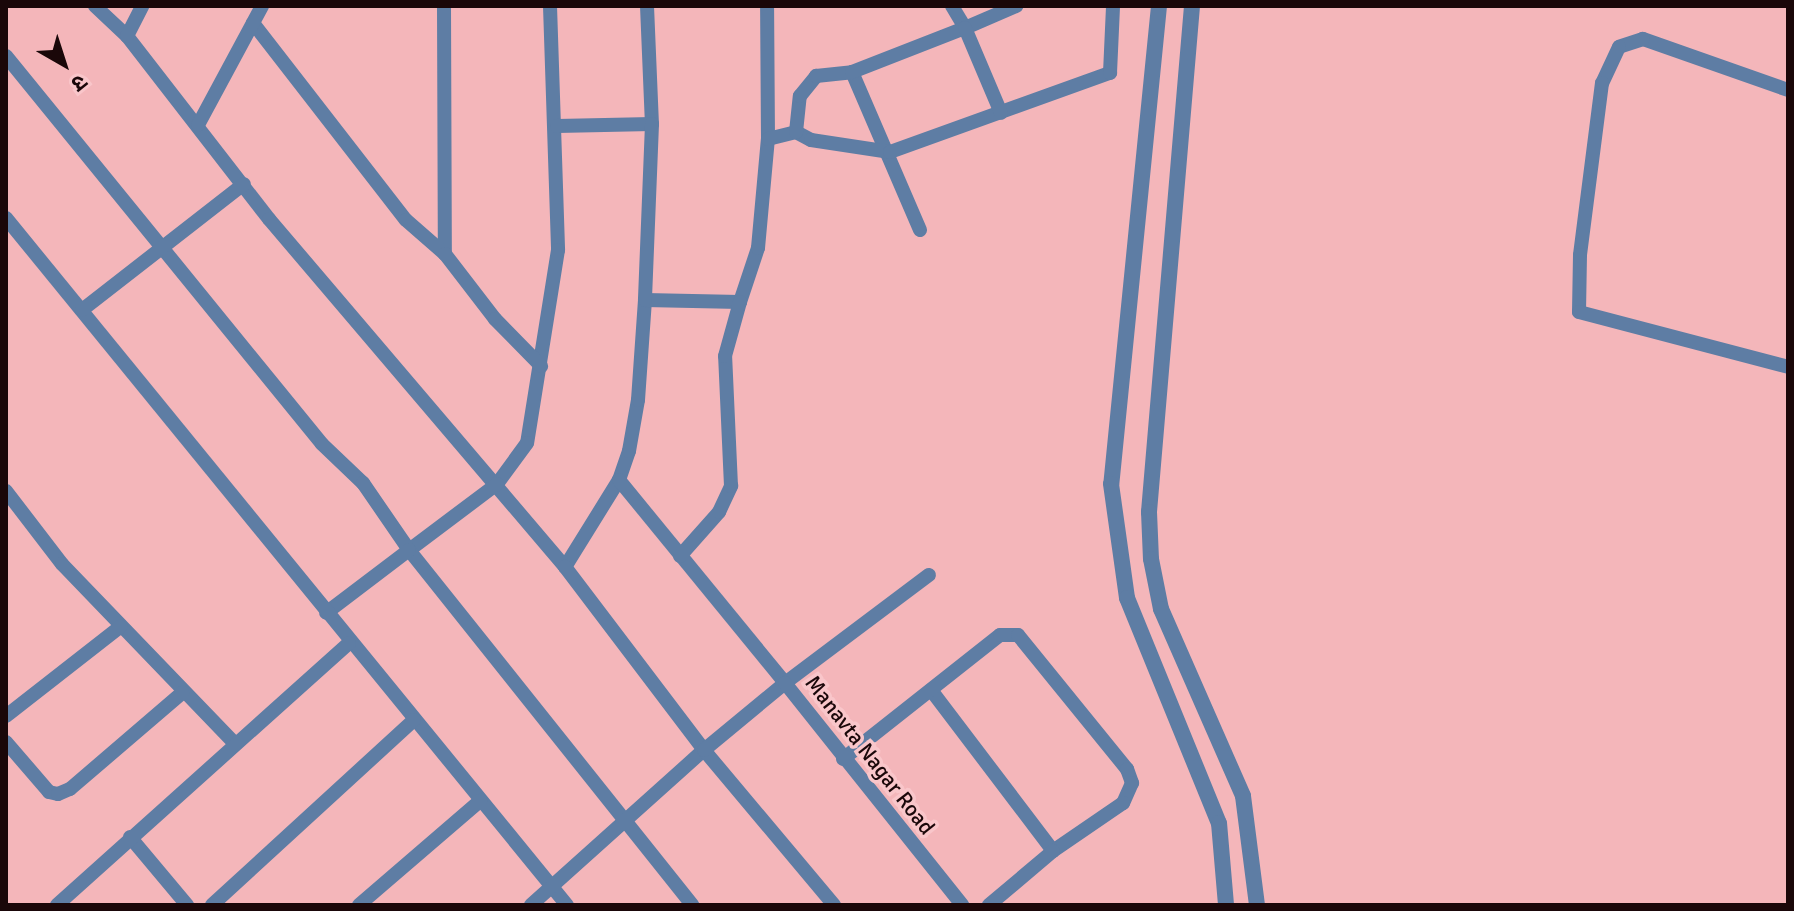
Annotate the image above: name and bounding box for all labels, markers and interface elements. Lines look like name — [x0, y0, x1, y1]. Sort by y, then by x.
north arrow — [24, 24, 104, 104]
text: उ — [66, 68, 93, 98]
street label: Manavta Nagar Road — [800, 670, 940, 840]

